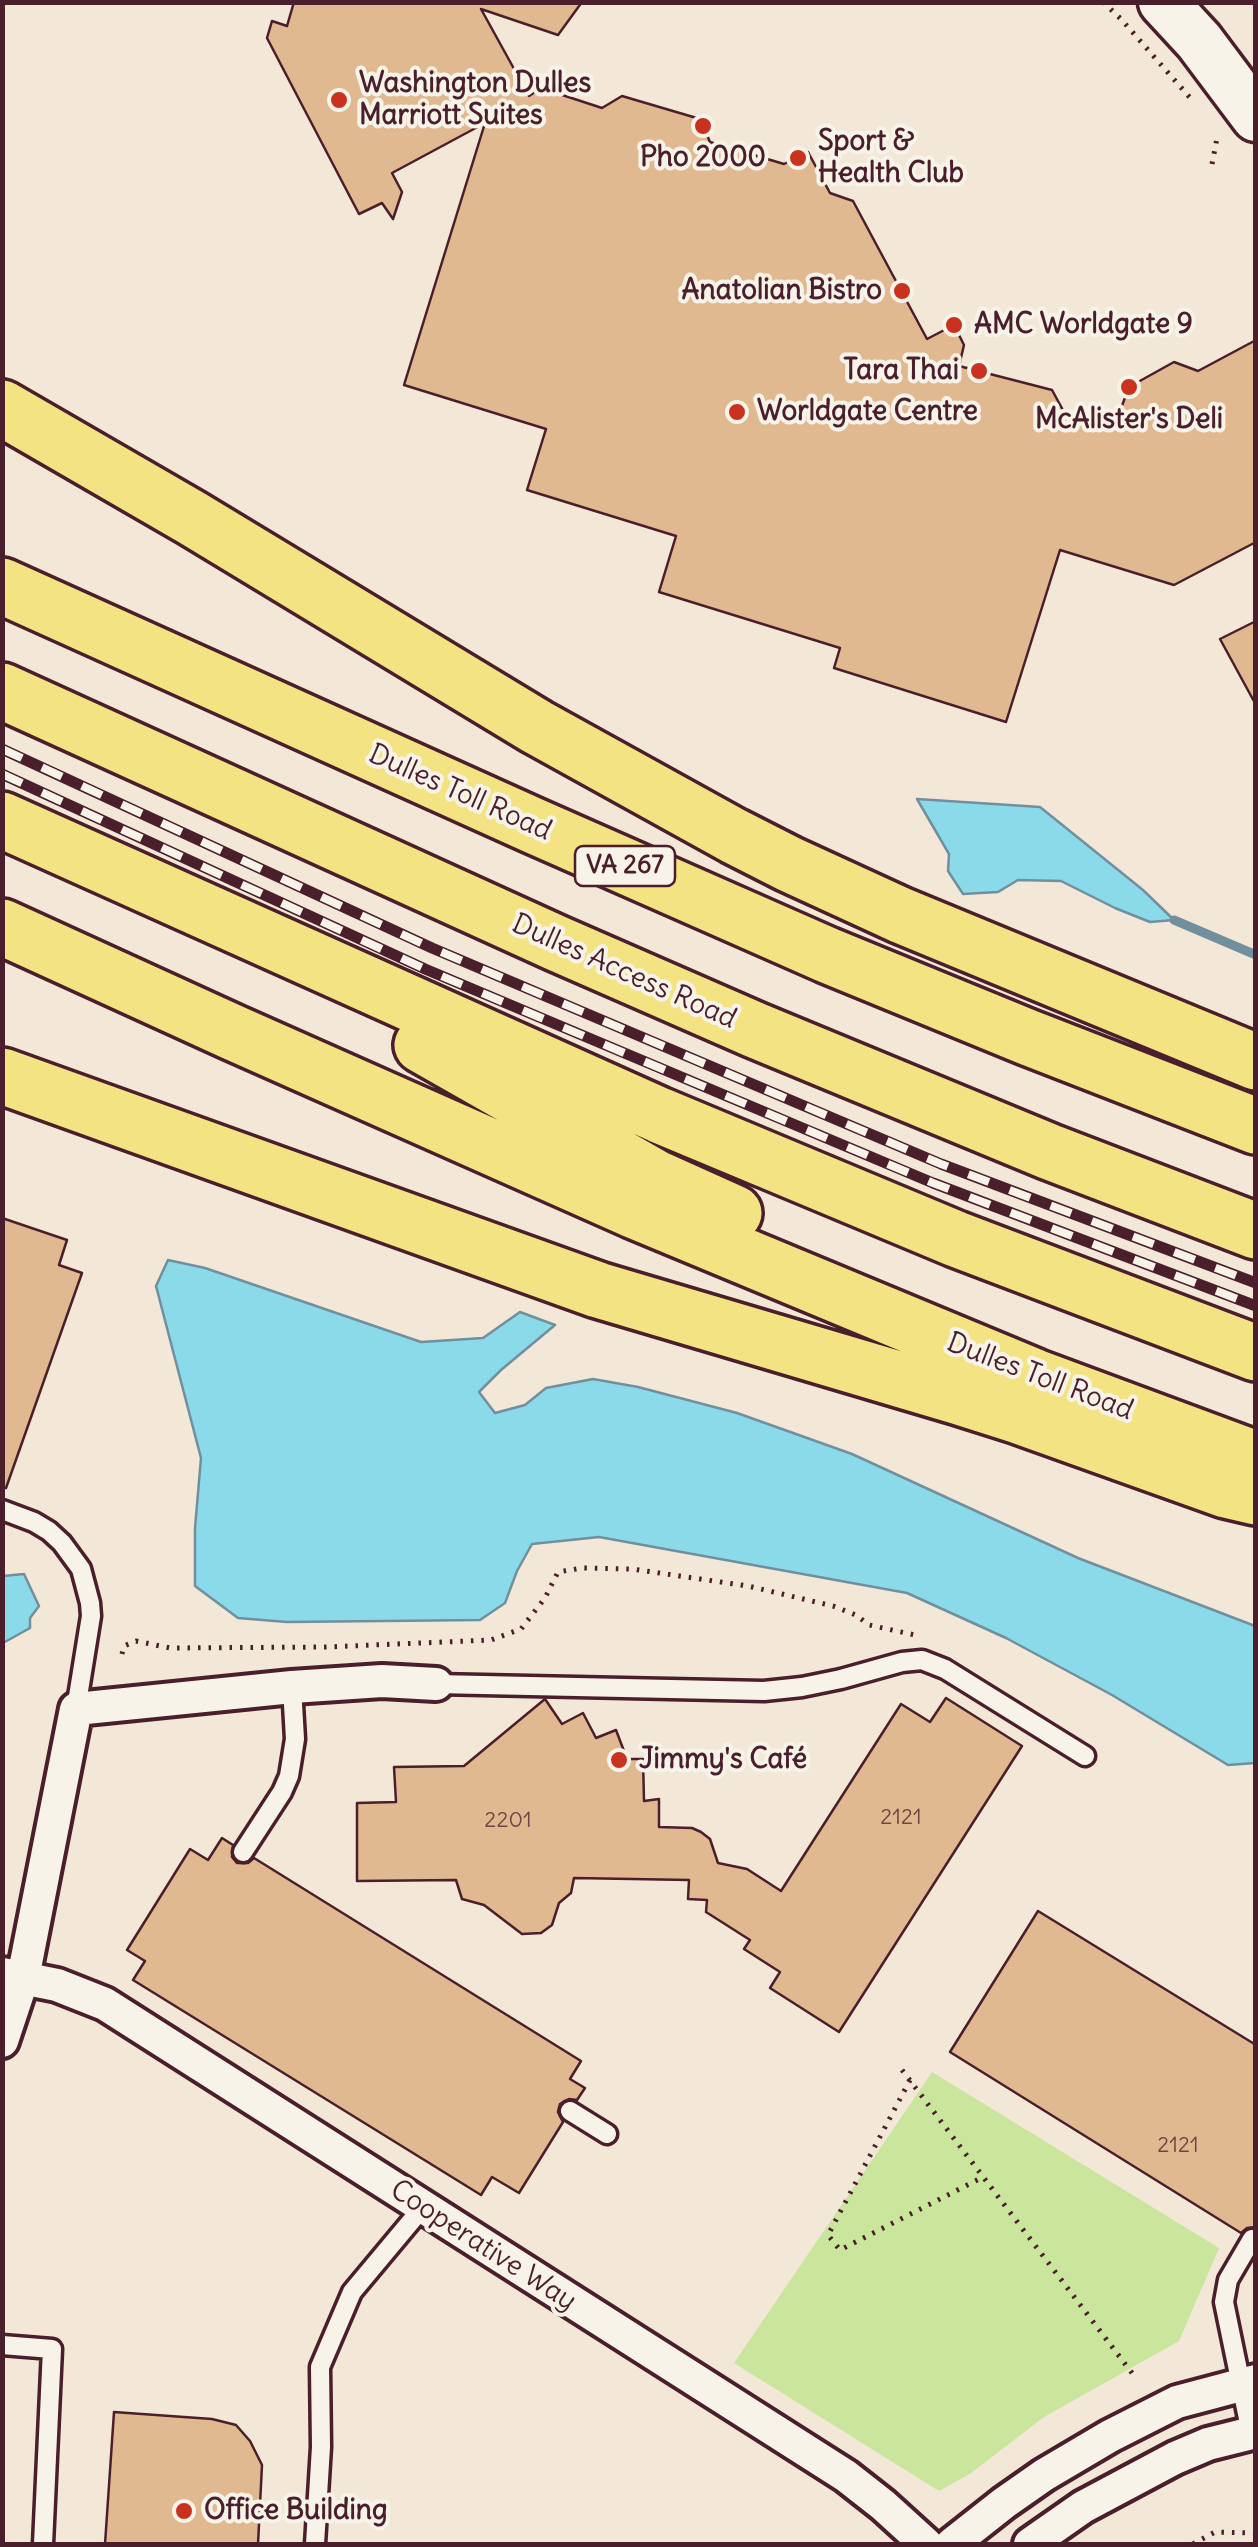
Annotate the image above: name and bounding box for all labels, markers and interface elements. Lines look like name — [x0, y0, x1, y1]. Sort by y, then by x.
place label: Washington Dulles Marriott Suites — [359, 67, 591, 133]
marker: Washington Dulles Marriott Suites — [328, 89, 350, 111]
marker: Pho 2000 — [692, 115, 714, 137]
place label: Sport & Health Club — [818, 125, 964, 191]
place label: Pho 2000 — [640, 141, 766, 175]
marker: Sport & Health Club — [787, 147, 809, 169]
place label: Anatolian Bistro — [682, 274, 882, 308]
marker: Anatolian Bistro — [891, 280, 913, 302]
place label: AMC Worldgate 9 — [974, 308, 1193, 342]
marker: AMC Worldgate 9 — [943, 314, 965, 336]
place label: Tara Thai — [843, 354, 959, 388]
marker: Tara Thai — [968, 360, 990, 382]
marker: McAlister's Deli — [1118, 376, 1140, 398]
place label: Worldgate Centre — [757, 395, 978, 429]
marker: Worldgate Centre — [726, 401, 748, 423]
place label: McAlister's Deli — [1035, 403, 1223, 437]
street label: Dulles Toll Road — [363, 738, 557, 848]
road number: VA 267 — [575, 846, 675, 886]
street label: Dulles Access Road — [507, 907, 741, 1037]
street label: Dulles Toll Road — [942, 1326, 1138, 1428]
place label: Jimmy's Café — [639, 1743, 807, 1777]
marker: Jimmy's Café — [608, 1749, 630, 1771]
house number: 2121 — [880, 1805, 922, 1831]
house number: 2201 — [484, 1808, 532, 1834]
house number: 2121 — [1157, 2133, 1199, 2159]
street label: Cooperative Way — [384, 2173, 582, 2319]
place label: Office Building — [204, 2494, 388, 2528]
marker: Office Building — [173, 2500, 195, 2522]

